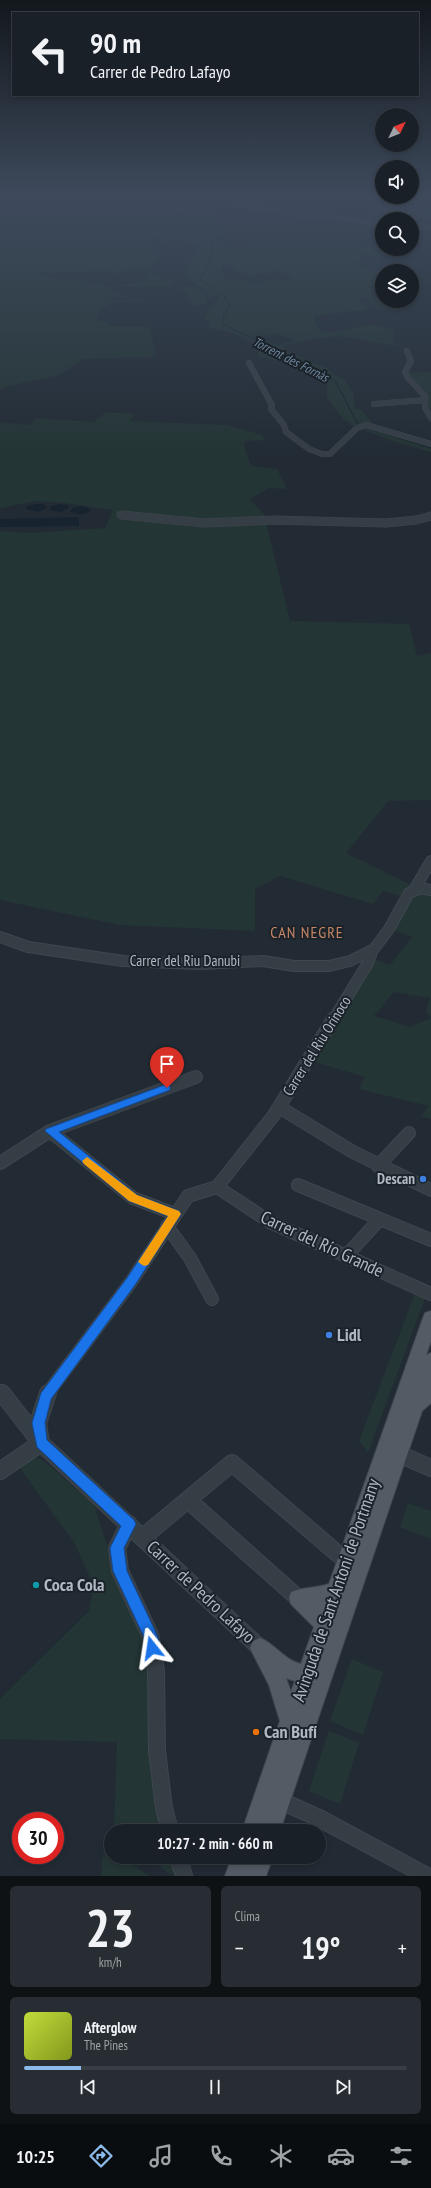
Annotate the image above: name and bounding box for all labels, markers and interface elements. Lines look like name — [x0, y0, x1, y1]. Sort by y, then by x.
text: 90 m — [90, 24, 141, 61]
icon: left — [24, 28, 76, 80]
text: Carrer de Pedro Lafayo — [90, 60, 230, 83]
north arrow — [375, 108, 419, 152]
map controls — [375, 108, 419, 308]
button: sound — [375, 160, 419, 204]
button: search — [375, 212, 419, 256]
button: layers — [375, 264, 419, 308]
water label: Torrent des Fornàs — [250, 333, 333, 386]
district label: CAN NEGRE — [270, 922, 344, 942]
street label: Carrer del Riu Danubi — [130, 951, 240, 970]
street label: Carrer del Riu Orinoco — [278, 992, 355, 1099]
pin — [150, 1047, 184, 1088]
icon: arrive — [156, 1053, 178, 1075]
place label: Descan — [377, 1169, 415, 1188]
marker: Descan — [418, 1174, 428, 1184]
street label: Carrer del Río Grande — [257, 1205, 387, 1282]
place label: Lidl — [337, 1323, 362, 1346]
marker: Lidl — [324, 1330, 334, 1340]
street label: Avinguda de Sant Antoni de Portmany — [287, 1475, 385, 1704]
street label: Carrer de Pedro Lafayo — [142, 1535, 261, 1648]
place label: Coca Cola — [44, 1573, 104, 1596]
marker: Coca Cola — [31, 1580, 41, 1590]
position arrow — [131, 1627, 173, 1669]
place label: Can Bufí — [264, 1720, 317, 1743]
marker: Can Bufí — [251, 1727, 261, 1737]
speed limit sign: 30 — [12, 1812, 64, 1864]
text: 10:27 · 2 min · 660 m — [157, 1834, 273, 1853]
text: 23 — [85, 1894, 135, 1961]
text: Clima — [235, 1908, 260, 1925]
text: 19° — [301, 1928, 341, 1967]
text: − — [235, 1934, 244, 1962]
text: + — [398, 1934, 407, 1962]
text: km/h — [99, 1954, 122, 1971]
text: Afterglow — [84, 2018, 136, 2037]
text: The Pines — [84, 2037, 128, 2054]
icon: previous — [77, 2076, 99, 2098]
icon: pause — [204, 2076, 226, 2098]
icon: next — [332, 2076, 354, 2098]
icon: directions — [87, 2142, 115, 2170]
icon: music — [147, 2142, 175, 2170]
icon: phone — [207, 2142, 235, 2170]
icon: climate — [267, 2142, 295, 2170]
icon: car — [327, 2142, 355, 2170]
icon: filters — [387, 2142, 415, 2170]
text: 10:25 — [16, 2145, 55, 2168]

